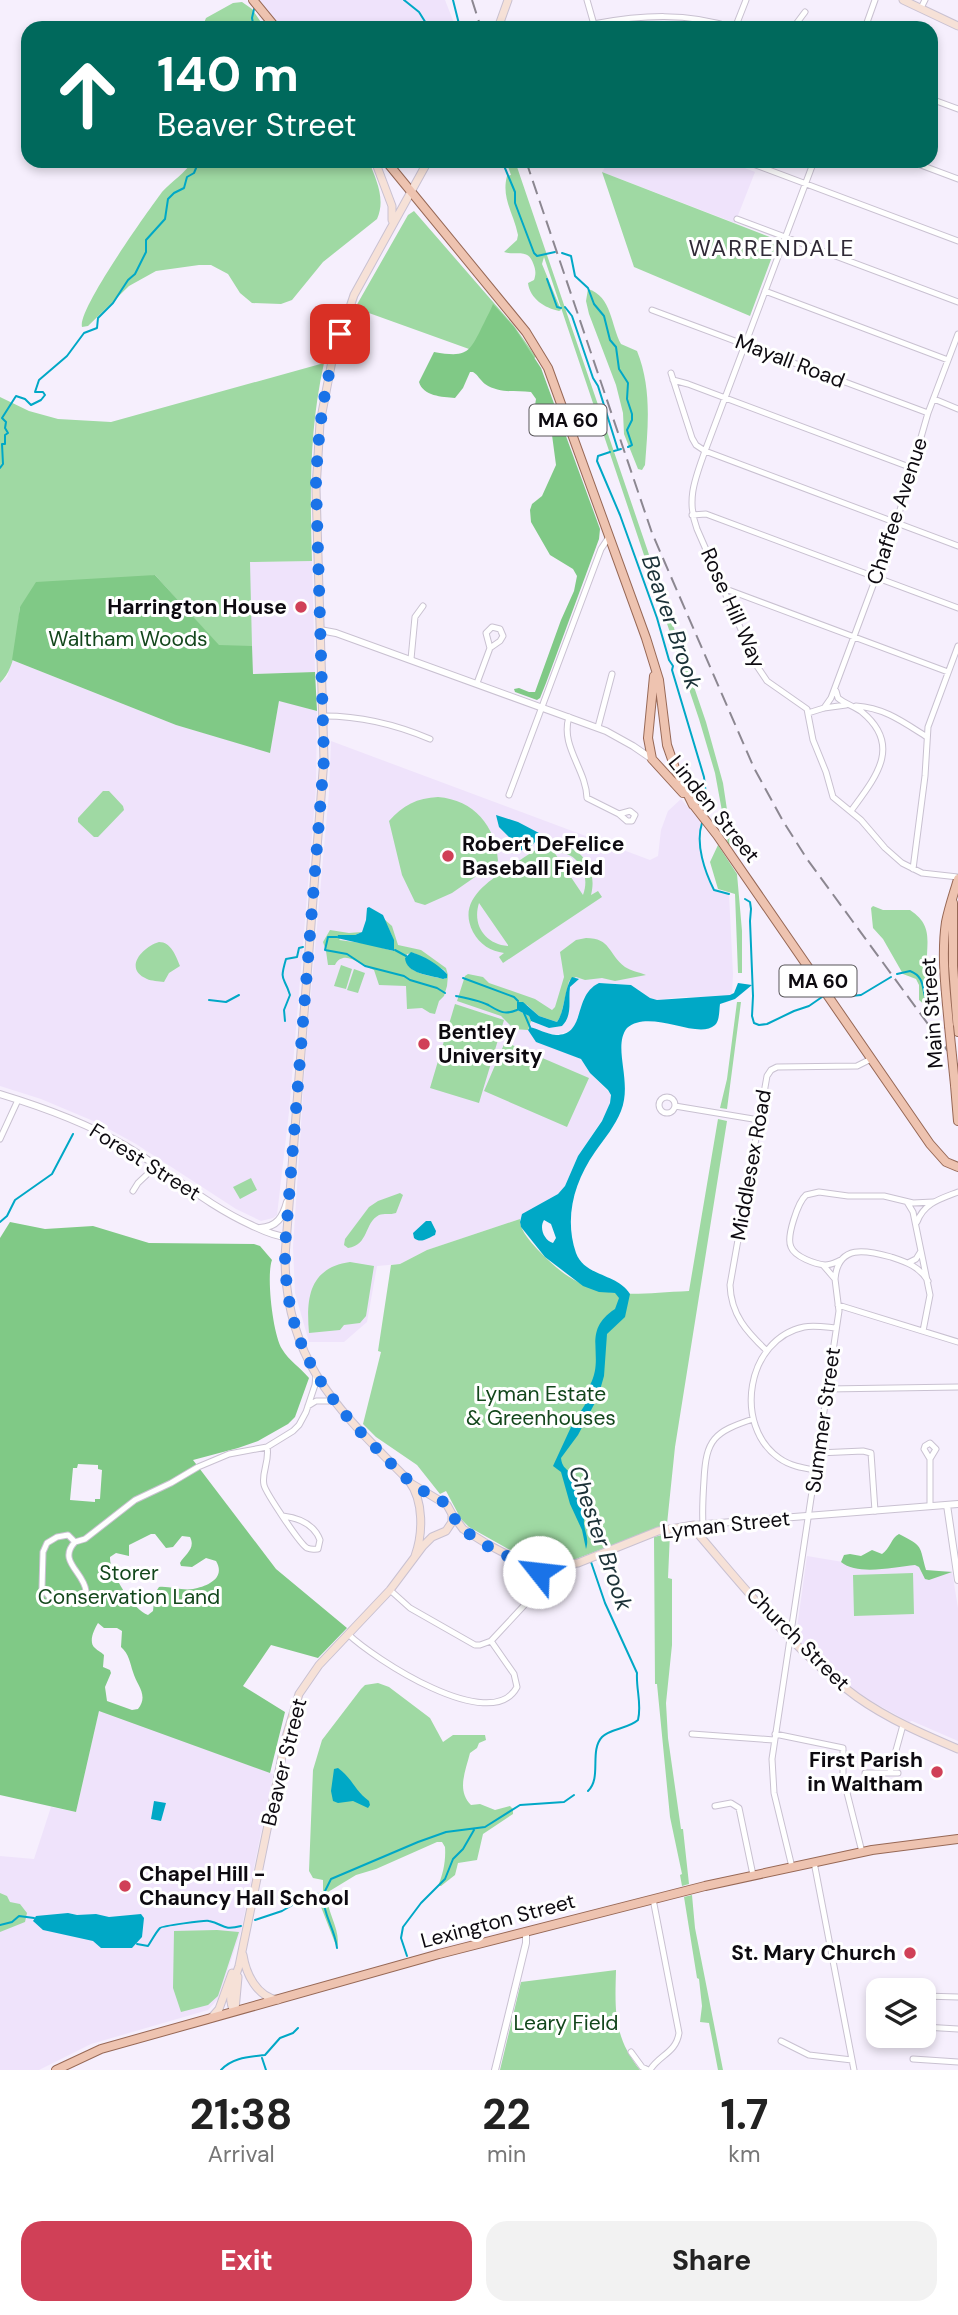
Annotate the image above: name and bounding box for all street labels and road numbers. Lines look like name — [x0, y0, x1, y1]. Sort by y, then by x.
street label: Mayall Road — [731, 327, 849, 395]
road number: MA 60 — [530, 404, 606, 436]
street label: Chaffee Avenue — [860, 434, 934, 588]
street label: Rose Hill Way — [694, 544, 772, 673]
street label: Linden Street — [662, 750, 766, 868]
street label: Main Street — [914, 957, 950, 1069]
road number: MA 60 — [780, 965, 856, 996]
street label: Middlesex Road — [724, 1087, 778, 1243]
street label: Forest Street — [84, 1117, 206, 1207]
street label: Summer Street — [799, 1346, 847, 1494]
street label: Lyman Street — [661, 1504, 791, 1546]
street label: Church Street — [740, 1581, 856, 1697]
street label: Beaver Street — [255, 1695, 313, 1829]
street label: Lexington Street — [418, 1887, 578, 1955]

